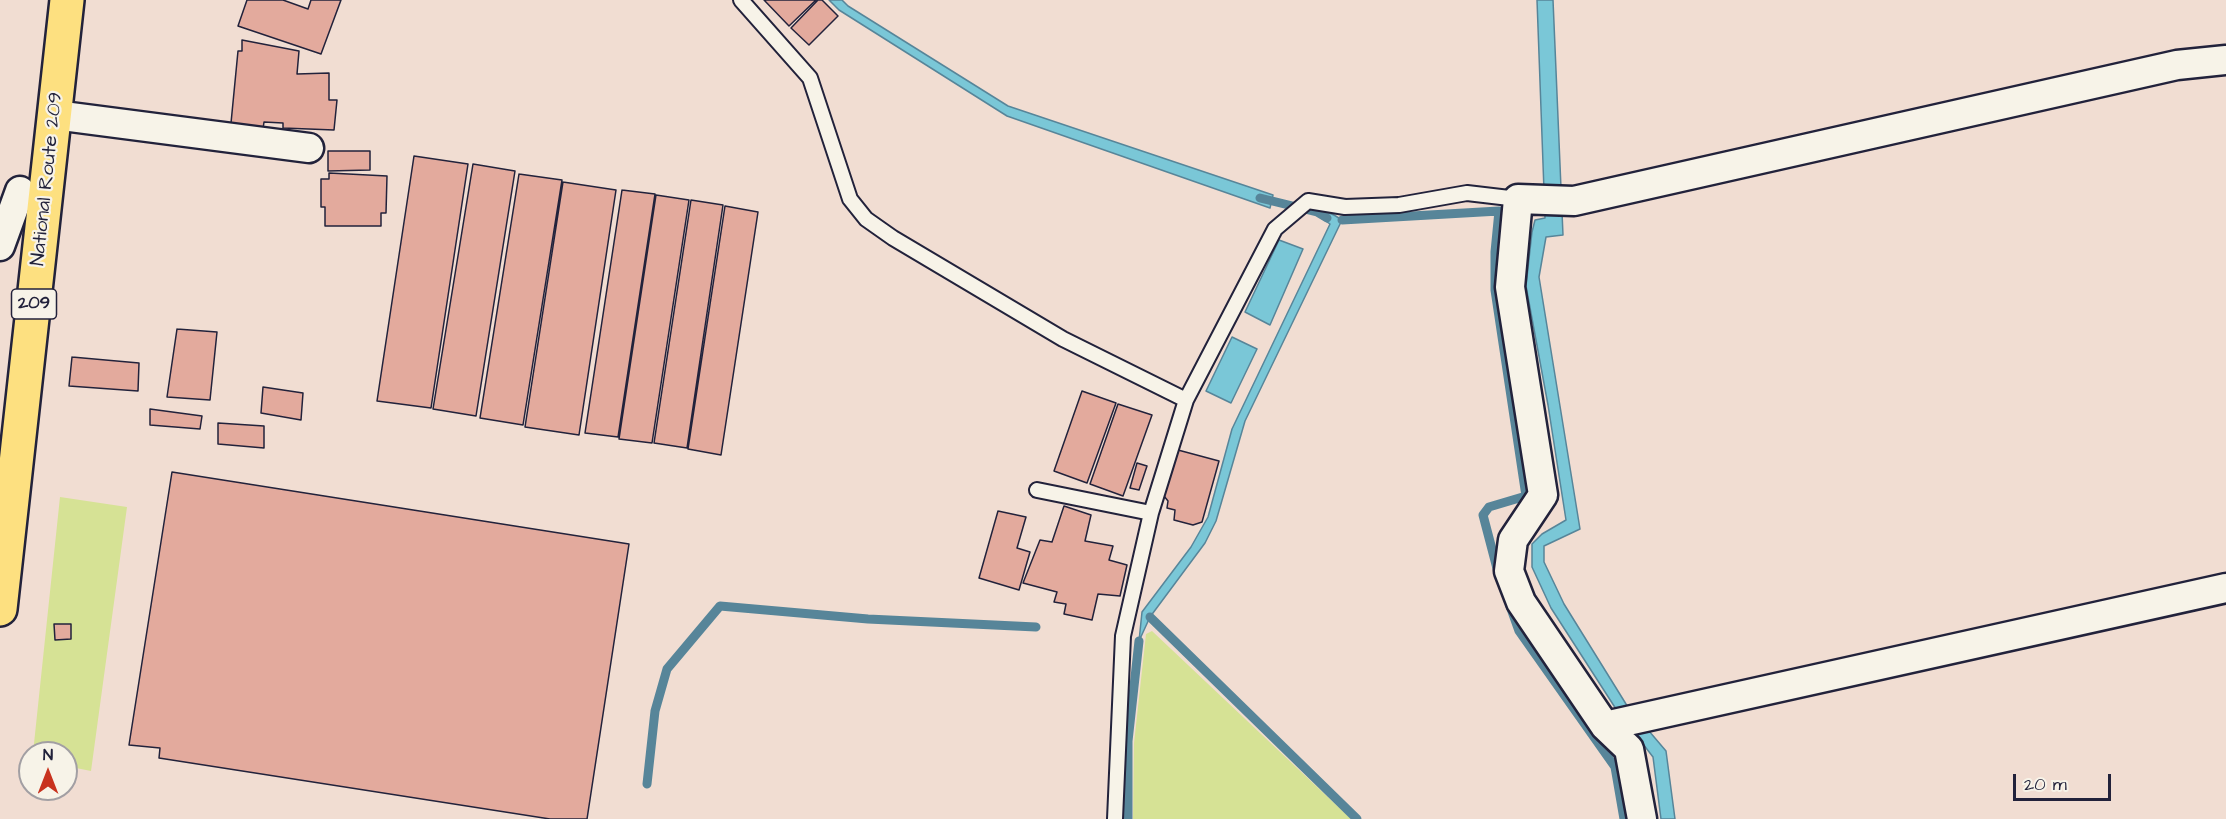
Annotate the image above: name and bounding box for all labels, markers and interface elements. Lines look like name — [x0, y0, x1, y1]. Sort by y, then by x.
street label: National Route 209 — [27, 91, 69, 267]
road number: 209 — [12, 289, 57, 319]
north arrow — [18, 741, 78, 801]
text: N — [43, 744, 53, 766]
scale bar — [2016, 762, 2114, 800]
text: 20 m — [2024, 772, 2067, 797]

